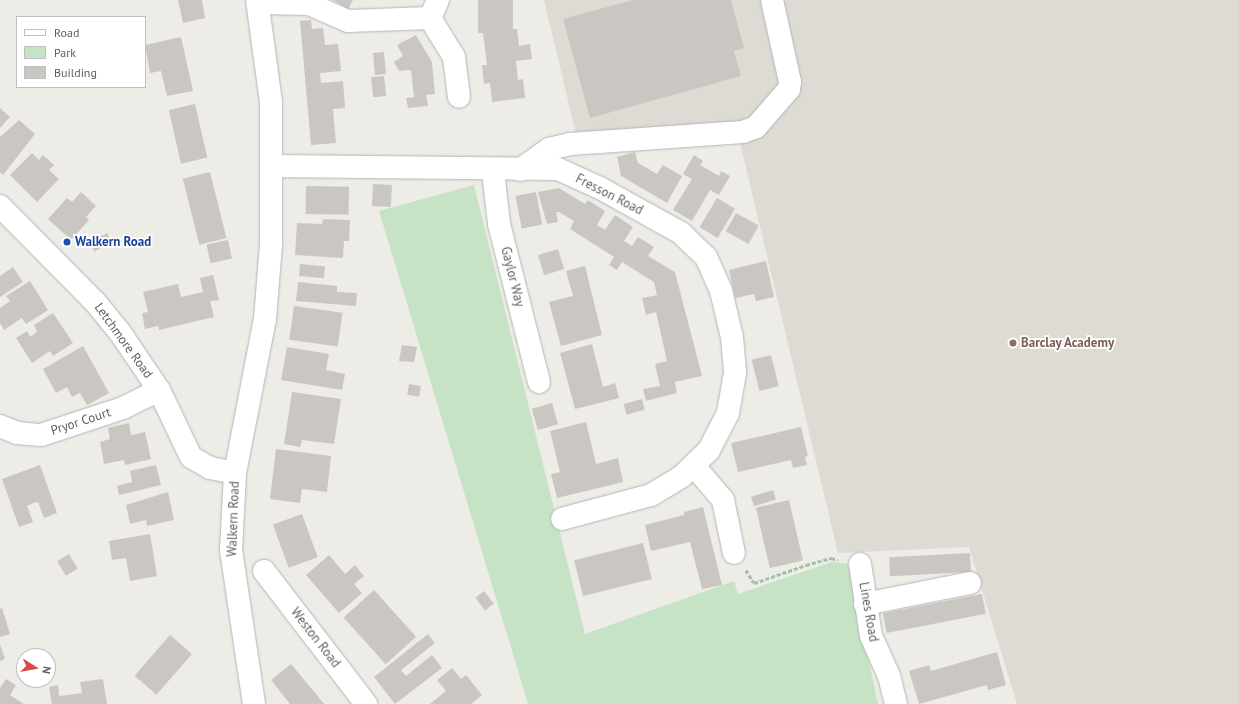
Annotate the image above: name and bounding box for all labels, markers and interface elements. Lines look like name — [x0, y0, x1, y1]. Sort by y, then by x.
legend — [16, 16, 146, 88]
text: Road — [54, 25, 79, 40]
text: Park — [54, 45, 76, 60]
text: Building — [54, 65, 97, 80]
street label: Fresson Road — [573, 171, 645, 219]
place label: Walkern Road — [75, 234, 151, 250]
marker: Walkern Road — [62, 237, 72, 247]
street label: Gaylor Way — [497, 245, 527, 309]
street label: Letchmore Road — [90, 300, 156, 382]
place label: Barclay Academy — [1021, 335, 1115, 351]
marker: Barclay Academy — [1008, 338, 1018, 348]
street label: Pryor Court — [49, 405, 113, 439]
street label: Walkern Road — [225, 481, 243, 557]
street label: Lines Road — [855, 581, 881, 643]
street label: Weston Road — [287, 605, 343, 671]
north arrow — [16, 648, 56, 688]
text: N — [39, 665, 54, 675]

